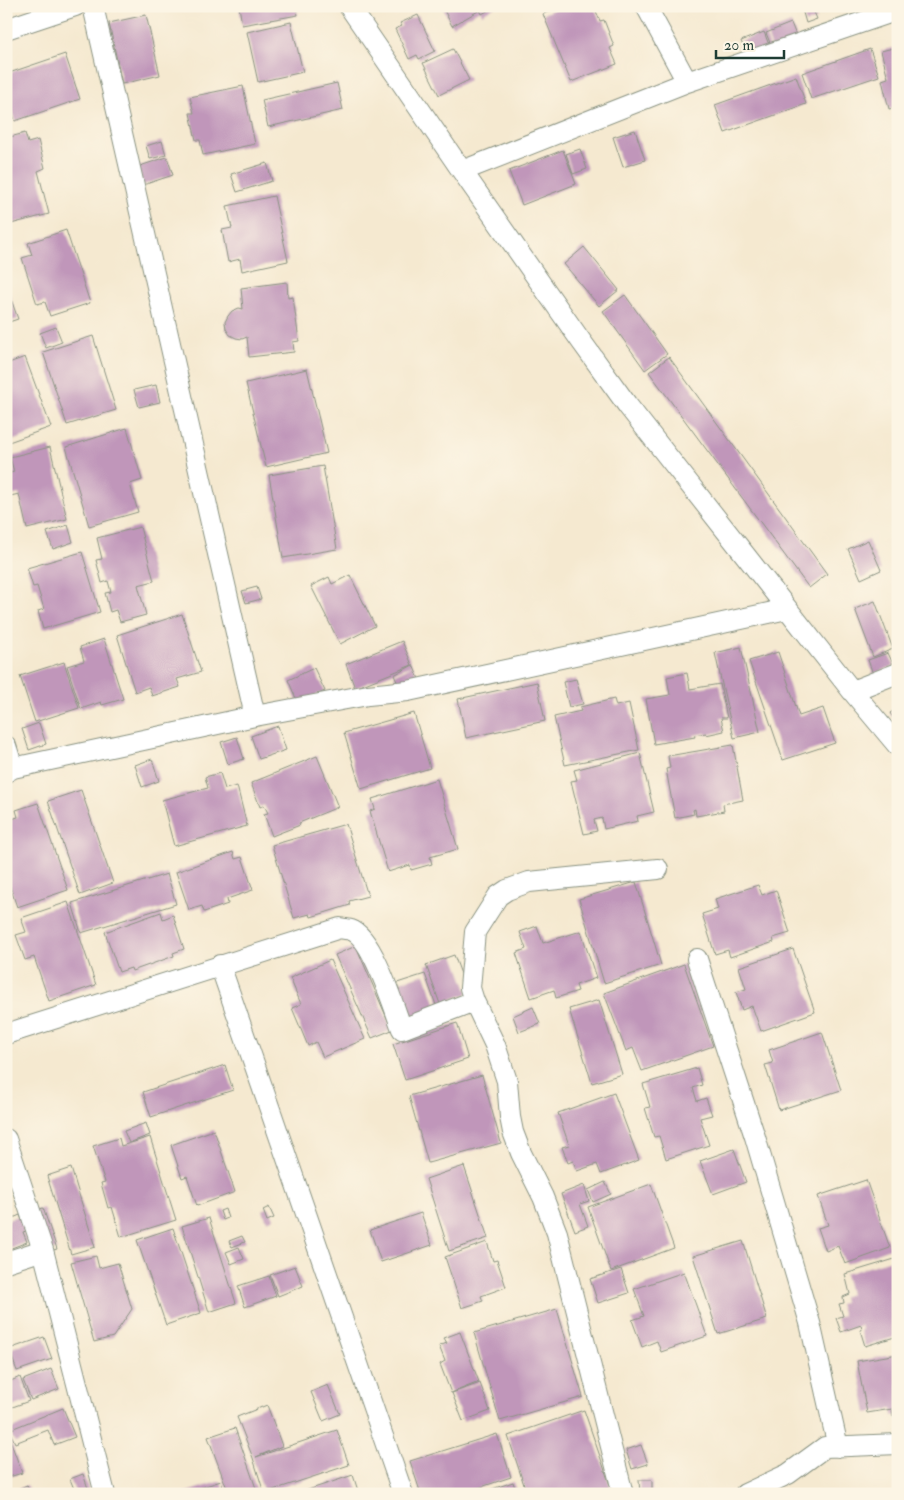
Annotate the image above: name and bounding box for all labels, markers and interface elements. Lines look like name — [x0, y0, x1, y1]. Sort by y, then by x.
scale bar — [716, 28, 784, 60]
text: 20 m — [724, 36, 754, 55]

